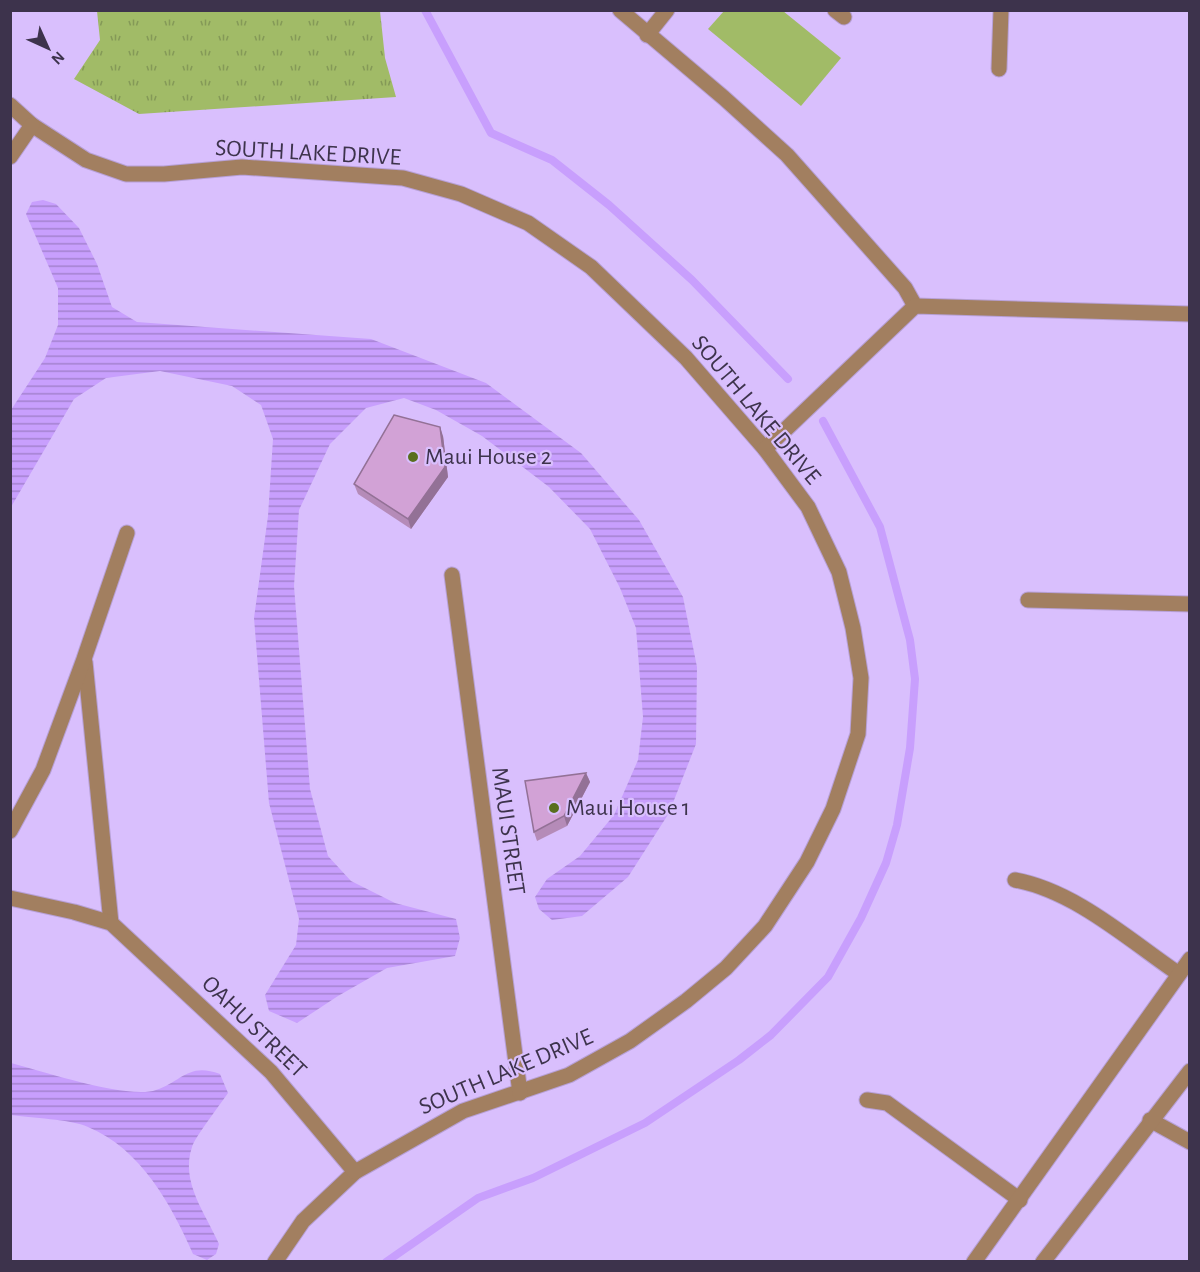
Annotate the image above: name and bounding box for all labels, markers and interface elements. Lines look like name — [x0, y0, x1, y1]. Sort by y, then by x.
north arrow — [18, 18, 78, 78]
text: N — [48, 48, 67, 67]
street label: SOUTH LAKE DRIVE — [214, 136, 402, 170]
street label: SOUTH LAKE DRIVE — [687, 331, 825, 489]
place label: Maui House 2 — [425, 445, 552, 469]
marker: Maui House 2 — [406, 450, 420, 464]
street label: MAUI STREET — [487, 766, 529, 897]
place label: Maui House 1 — [566, 796, 690, 820]
marker: Maui House 1 — [547, 801, 561, 815]
street label: OAHU STREET — [197, 971, 311, 1083]
street label: SOUTH LAKE DRIVE — [416, 1024, 597, 1119]

